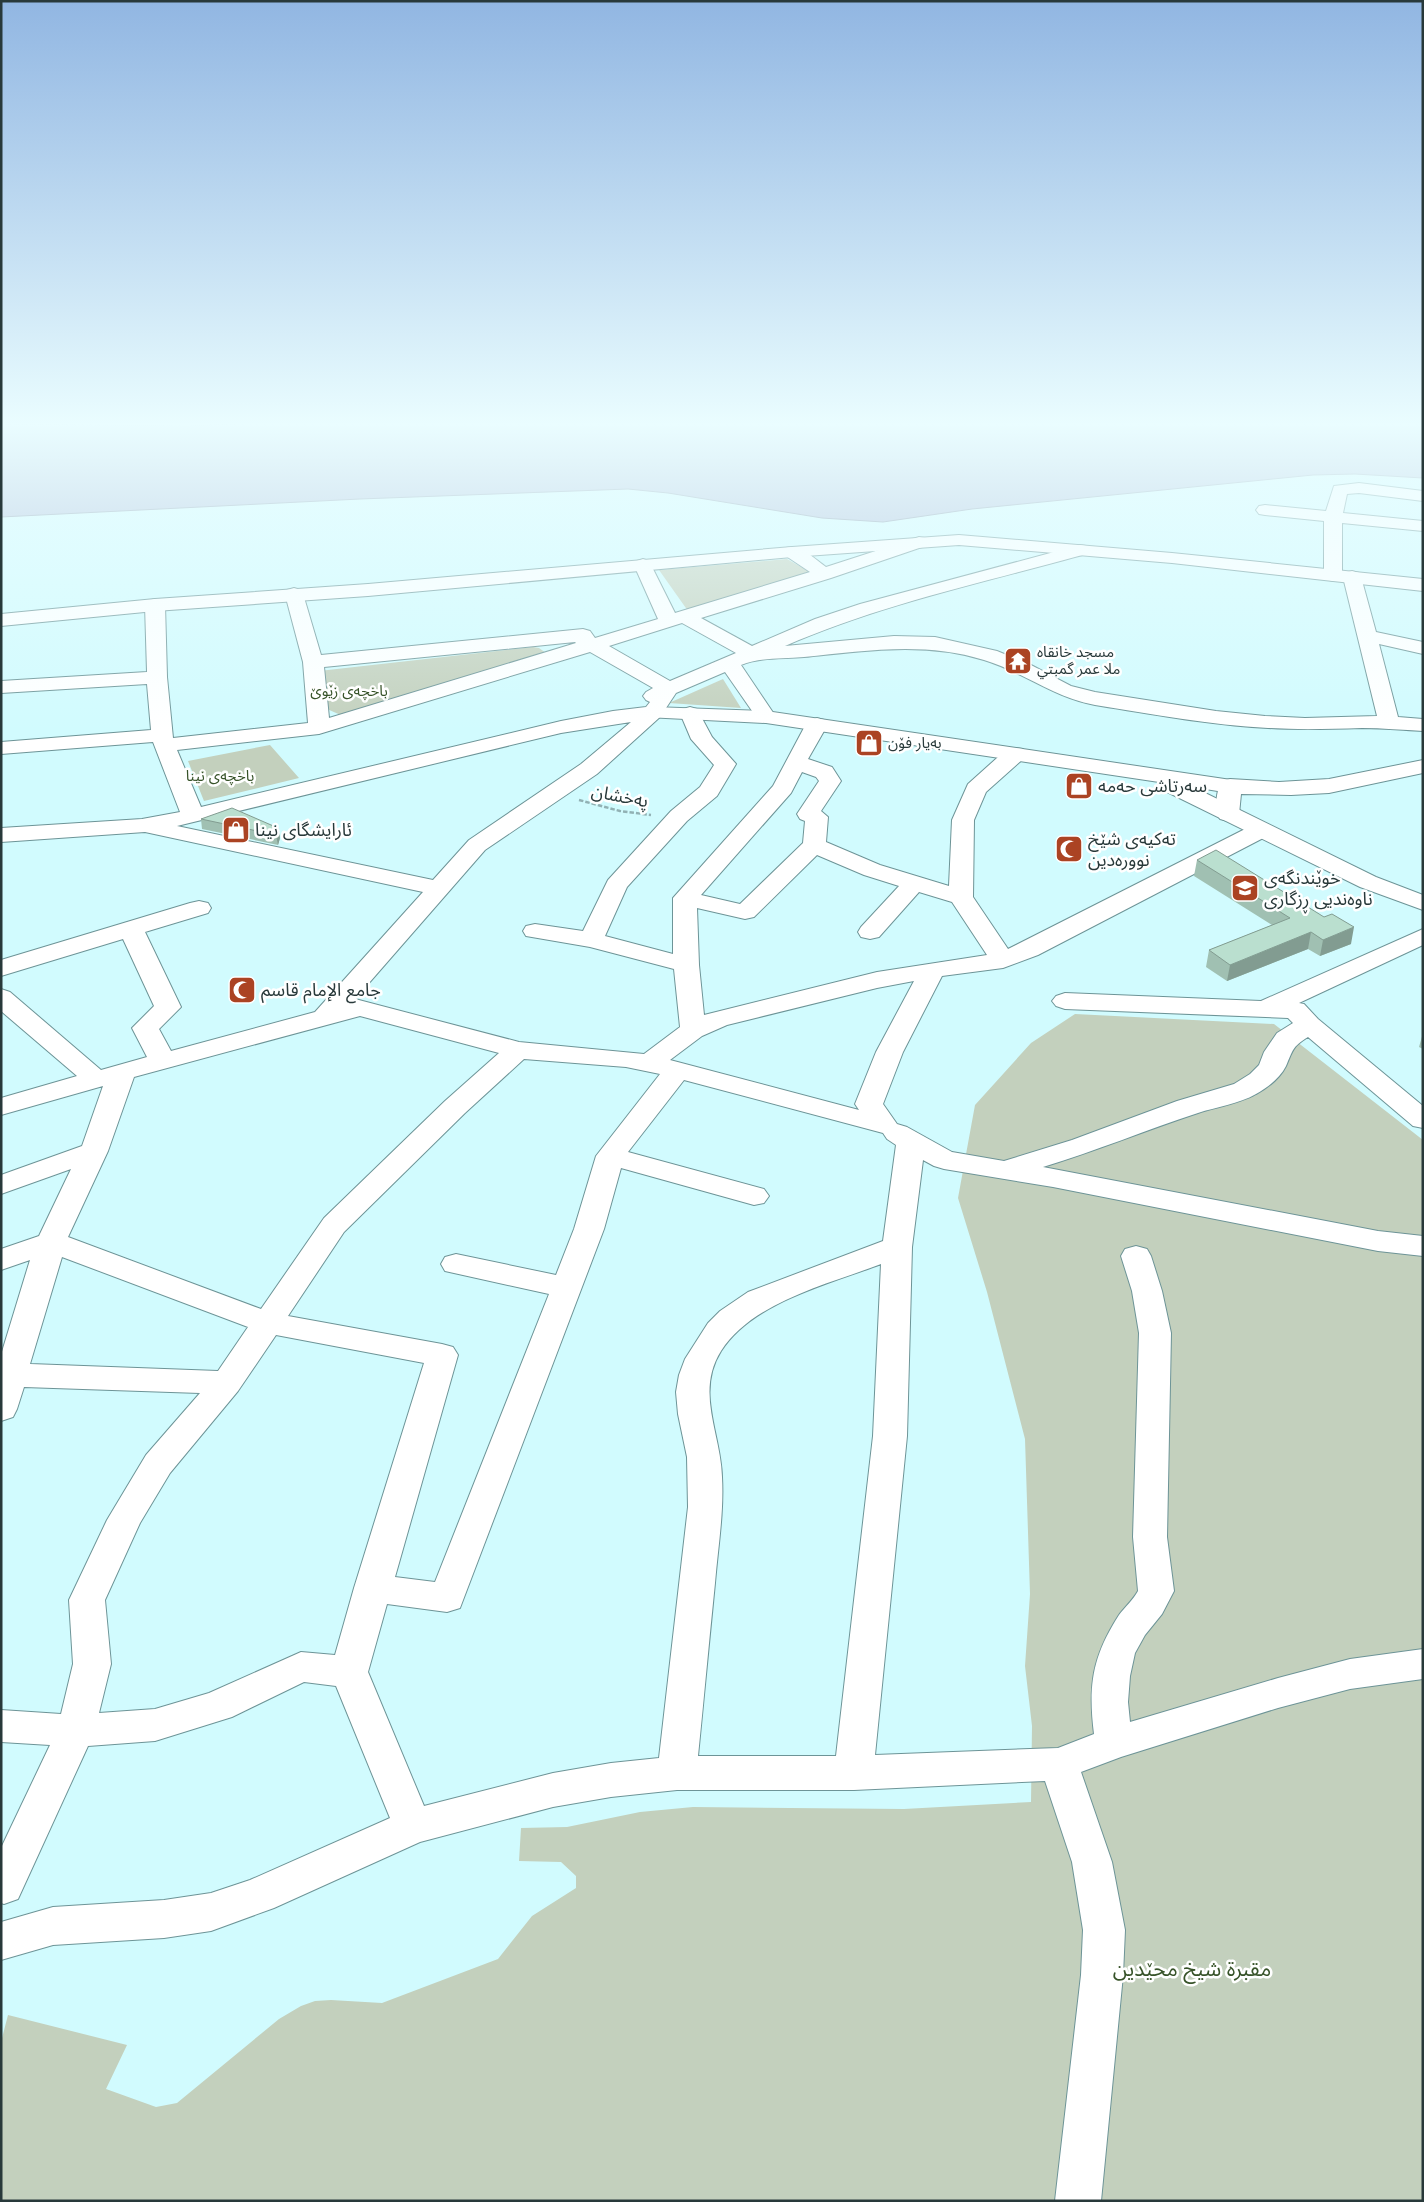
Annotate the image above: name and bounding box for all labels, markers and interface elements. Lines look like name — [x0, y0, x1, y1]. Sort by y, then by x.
place label: مسجد خانقاه ملا عمر گمبتي — [1037, 642, 1120, 680]
temple icon: مسجد خانقاه ملا عمر گمبتي — [1003, 646, 1033, 676]
park label: باخچەی زێوێ — [310, 681, 388, 701]
shop icon: بەیار فۆن — [854, 728, 884, 758]
place label: بەیار فۆن — [888, 733, 942, 752]
park label: باخچەی نینا — [186, 766, 254, 786]
shop icon: سەرتاشی حەمە — [1064, 771, 1094, 801]
place label: سەرتاشی حەمە — [1098, 774, 1207, 797]
street label: پەخشان — [590, 779, 651, 812]
shop icon: ئارایشگای نینا — [221, 815, 251, 845]
place label: ئارایشگای نینا — [255, 818, 352, 841]
place label: تەکیەی شێخ نوورەدین — [1088, 827, 1176, 871]
mosque icon: تەکیەی شێخ نوورەدین — [1054, 834, 1084, 864]
place label: خوێندنگەی ناوەندیی ڕزگاری — [1264, 866, 1373, 914]
school or university icon: خوێندنگەی ناوەندیی ڕزگاری — [1230, 873, 1260, 903]
mosque icon: جامع الإمام قاسم — [227, 975, 257, 1005]
place label: جامع الإمام قاسم — [261, 978, 381, 1004]
park label: مقبرة شيخ محێدین — [1113, 1955, 1271, 1984]

